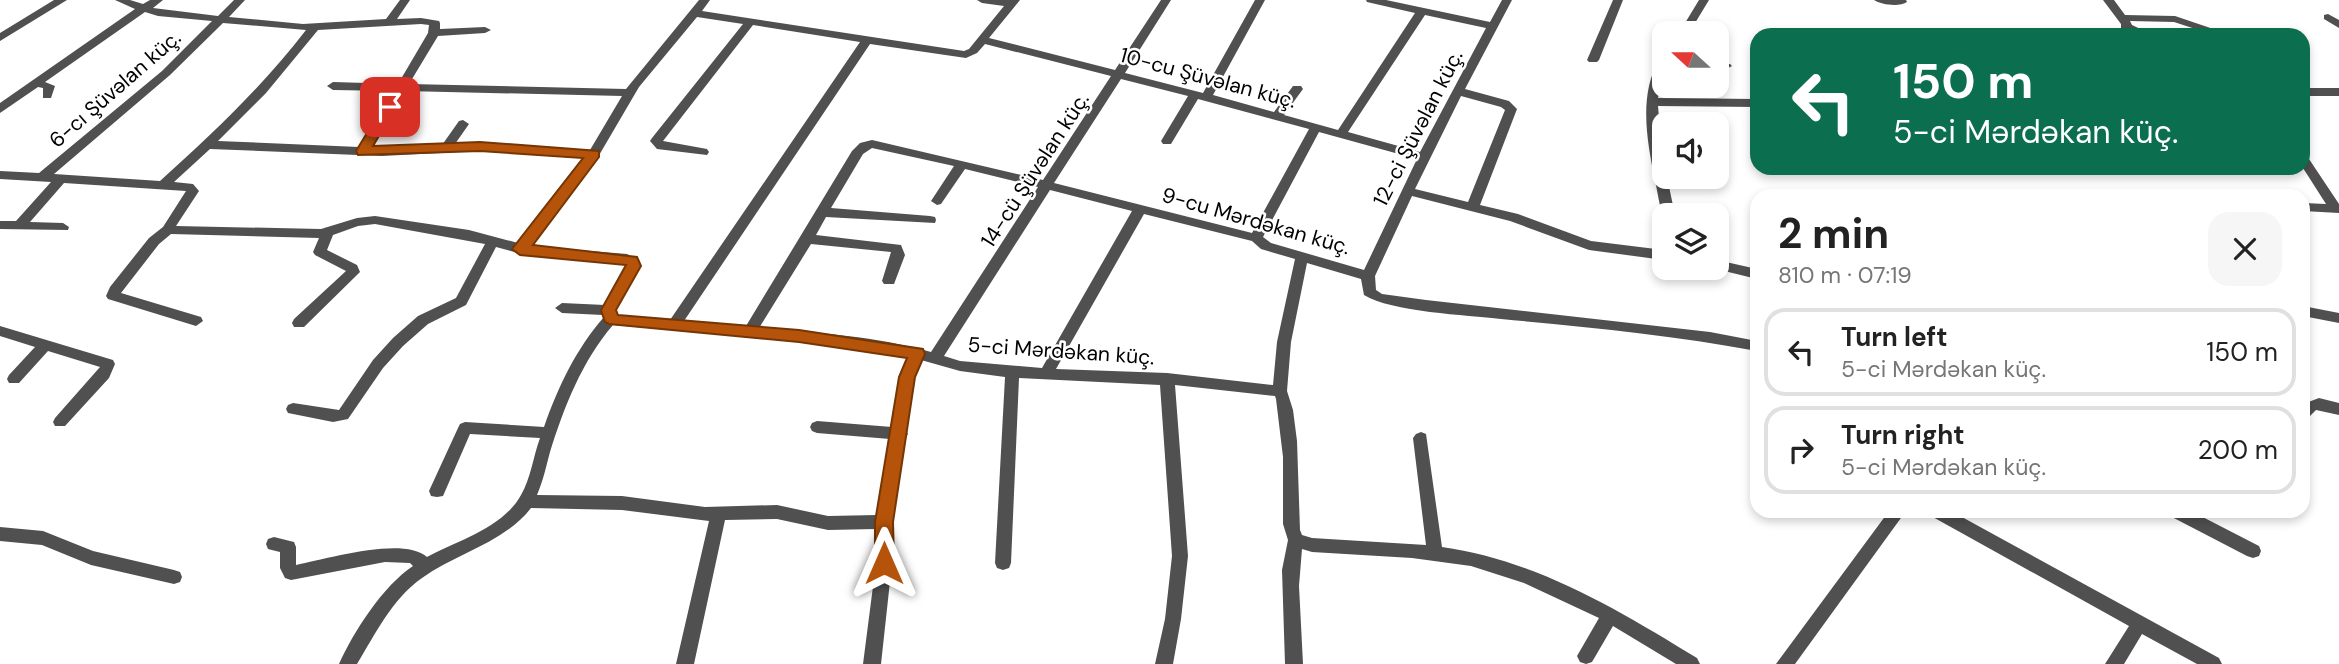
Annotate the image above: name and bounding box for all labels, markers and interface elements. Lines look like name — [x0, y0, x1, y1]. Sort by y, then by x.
north arrow — [1652, 21, 1729, 98]
map controls — [1652, 21, 1729, 280]
street label: 6-cı Şüvəlan küç. — [43, 24, 187, 154]
street label: 10-cu Şüvəlan küç. — [1117, 41, 1299, 115]
street label: 12-ci Şüvəlan küç. — [1367, 45, 1469, 211]
text: 150 m — [1893, 49, 2033, 113]
icon: left — [1778, 56, 1869, 147]
pin — [360, 77, 420, 137]
street label: 14-cü Şüvəlan küç. — [974, 87, 1096, 253]
icon: arrive — [371, 88, 409, 126]
text: 5-ci Mərdəkan küç. — [1893, 111, 2178, 153]
button: sound — [1652, 112, 1729, 189]
street label: 9-cu Mərdəkan küç. — [1159, 181, 1353, 261]
button: layers — [1652, 203, 1729, 280]
text: 2 min — [1778, 206, 1889, 261]
button: close — [2208, 212, 2282, 286]
text: 810 m · 07:19 — [1778, 260, 1912, 290]
text: Turn left — [1841, 320, 1948, 354]
street label: 5-ci Mərdəkan küç. — [967, 331, 1155, 371]
icon: left — [1782, 333, 1820, 371]
text: 150 m — [2206, 335, 2278, 369]
text: 5-ci Mərdəkan küç. — [1841, 354, 2046, 384]
text: Turn right — [1841, 418, 1965, 452]
icon: right — [1782, 431, 1820, 469]
text: 200 m — [2198, 433, 2278, 467]
text: 5-ci Mərdəkan küç. — [1841, 452, 2046, 482]
position arrow — [847, 526, 921, 600]

